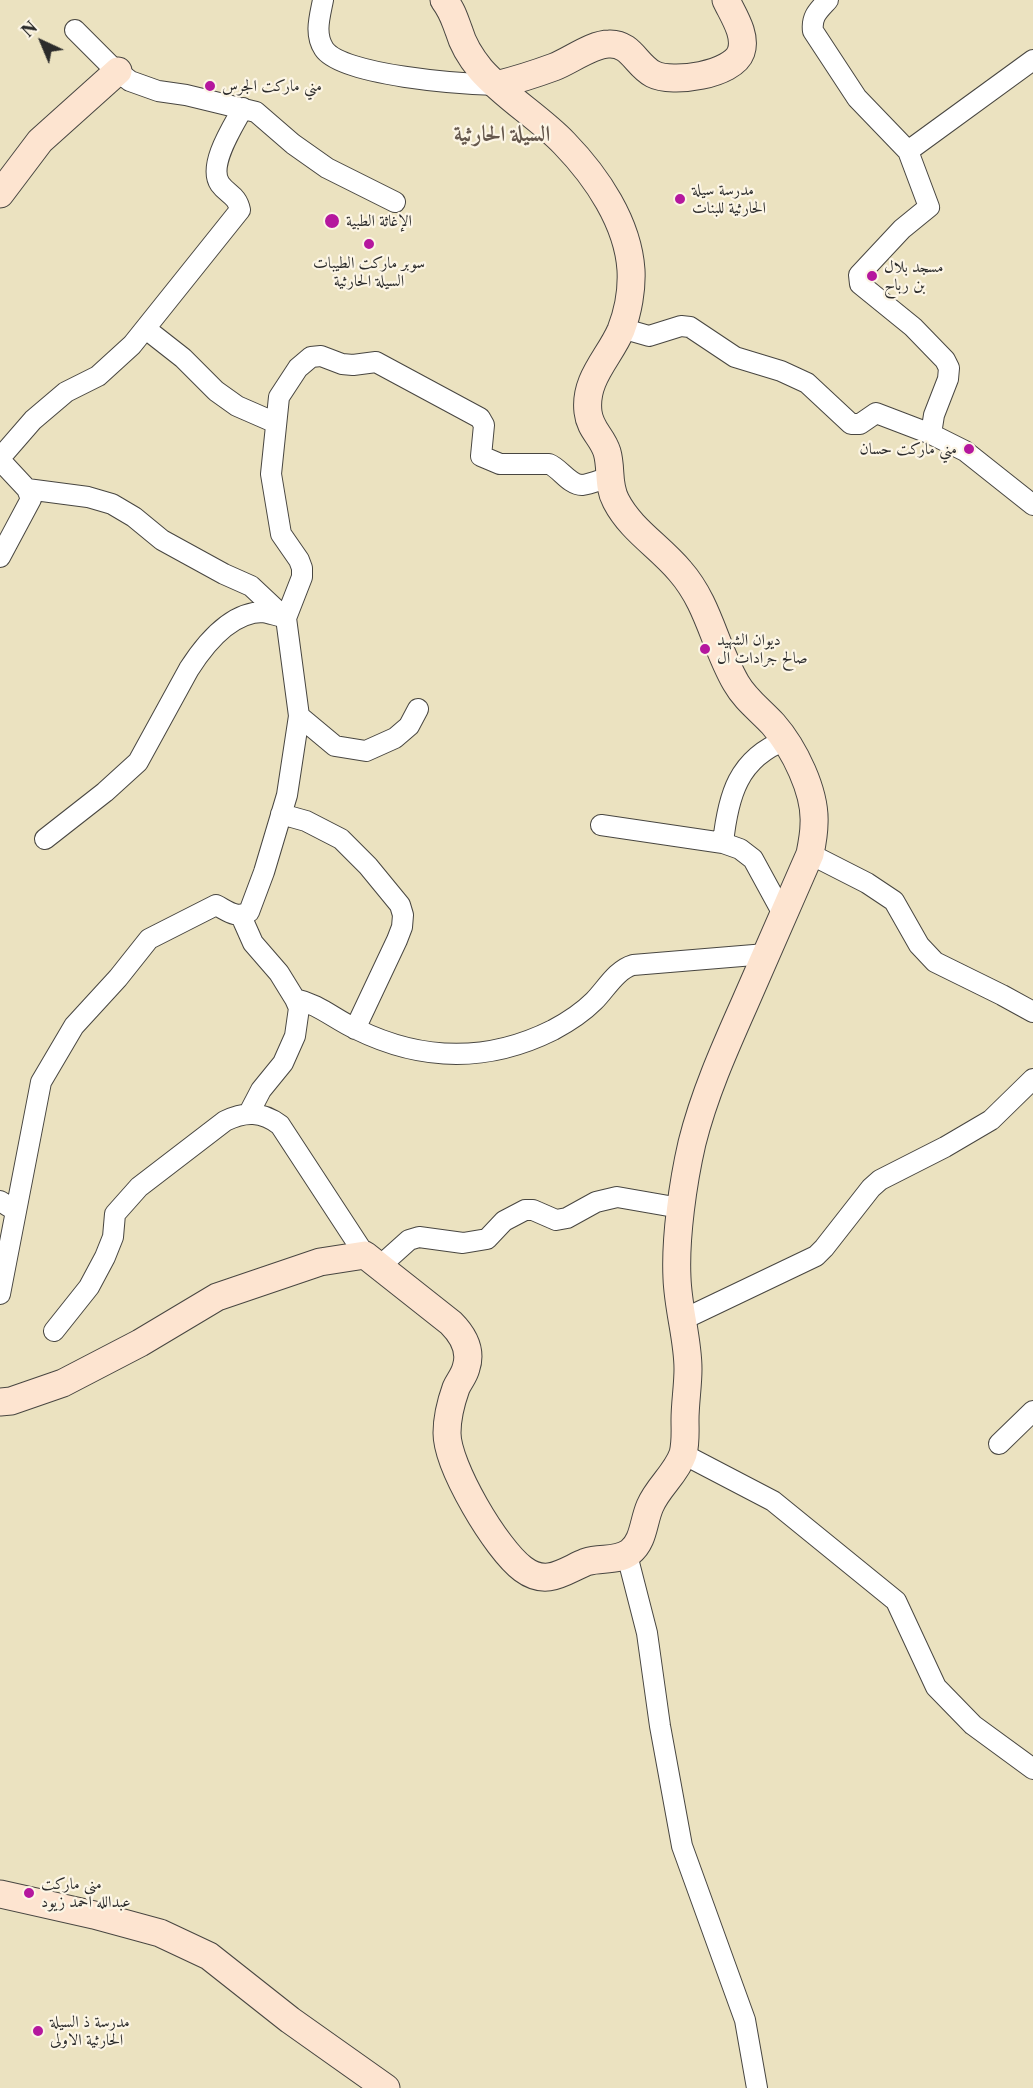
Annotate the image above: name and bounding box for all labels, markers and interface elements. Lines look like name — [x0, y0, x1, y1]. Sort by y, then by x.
north arrow — [12, 12, 72, 72]
text: N — [18, 17, 41, 41]
place label: مني ماركت الجرس — [222, 76, 322, 96]
marker: مني ماركت الجرس — [203, 79, 217, 93]
district label: السيلة الحارثية — [454, 122, 550, 148]
place label: مدرسة سيلة الحارثية للبنات — [692, 180, 766, 218]
marker: مدرسة سيلة الحارثية للبنات — [673, 192, 687, 206]
place label: الإغاثة الطبية — [346, 211, 412, 231]
marker: الإغاثة الطبية — [323, 212, 341, 230]
marker: سوبر ماركت الطيبات السيلة الحارثية — [362, 237, 376, 251]
place label: سوبر ماركت الطيبات السيلة الحارثية — [313, 253, 425, 291]
place label: مسجد بلال بن رباح — [884, 257, 943, 295]
marker: مسجد بلال بن رباح — [865, 269, 879, 283]
place label: مني ماركت حسان — [860, 439, 957, 459]
marker: مني ماركت حسان — [962, 442, 976, 456]
place label: ديوان الشهيد صالح جرادات ال — [717, 630, 808, 668]
marker: ديوان الشهيد صالح جرادات ال — [698, 642, 712, 656]
place label: مني ماركت عبدالله احمد زيود — [41, 1874, 131, 1912]
marker: مني ماركت عبدالله احمد زيود — [22, 1886, 36, 1900]
place label: مدرسة ذ السيلة الحارثية الاولى — [50, 2012, 130, 2050]
marker: مدرسة ذ السيلة الحارثية الاولى — [31, 2024, 45, 2038]

